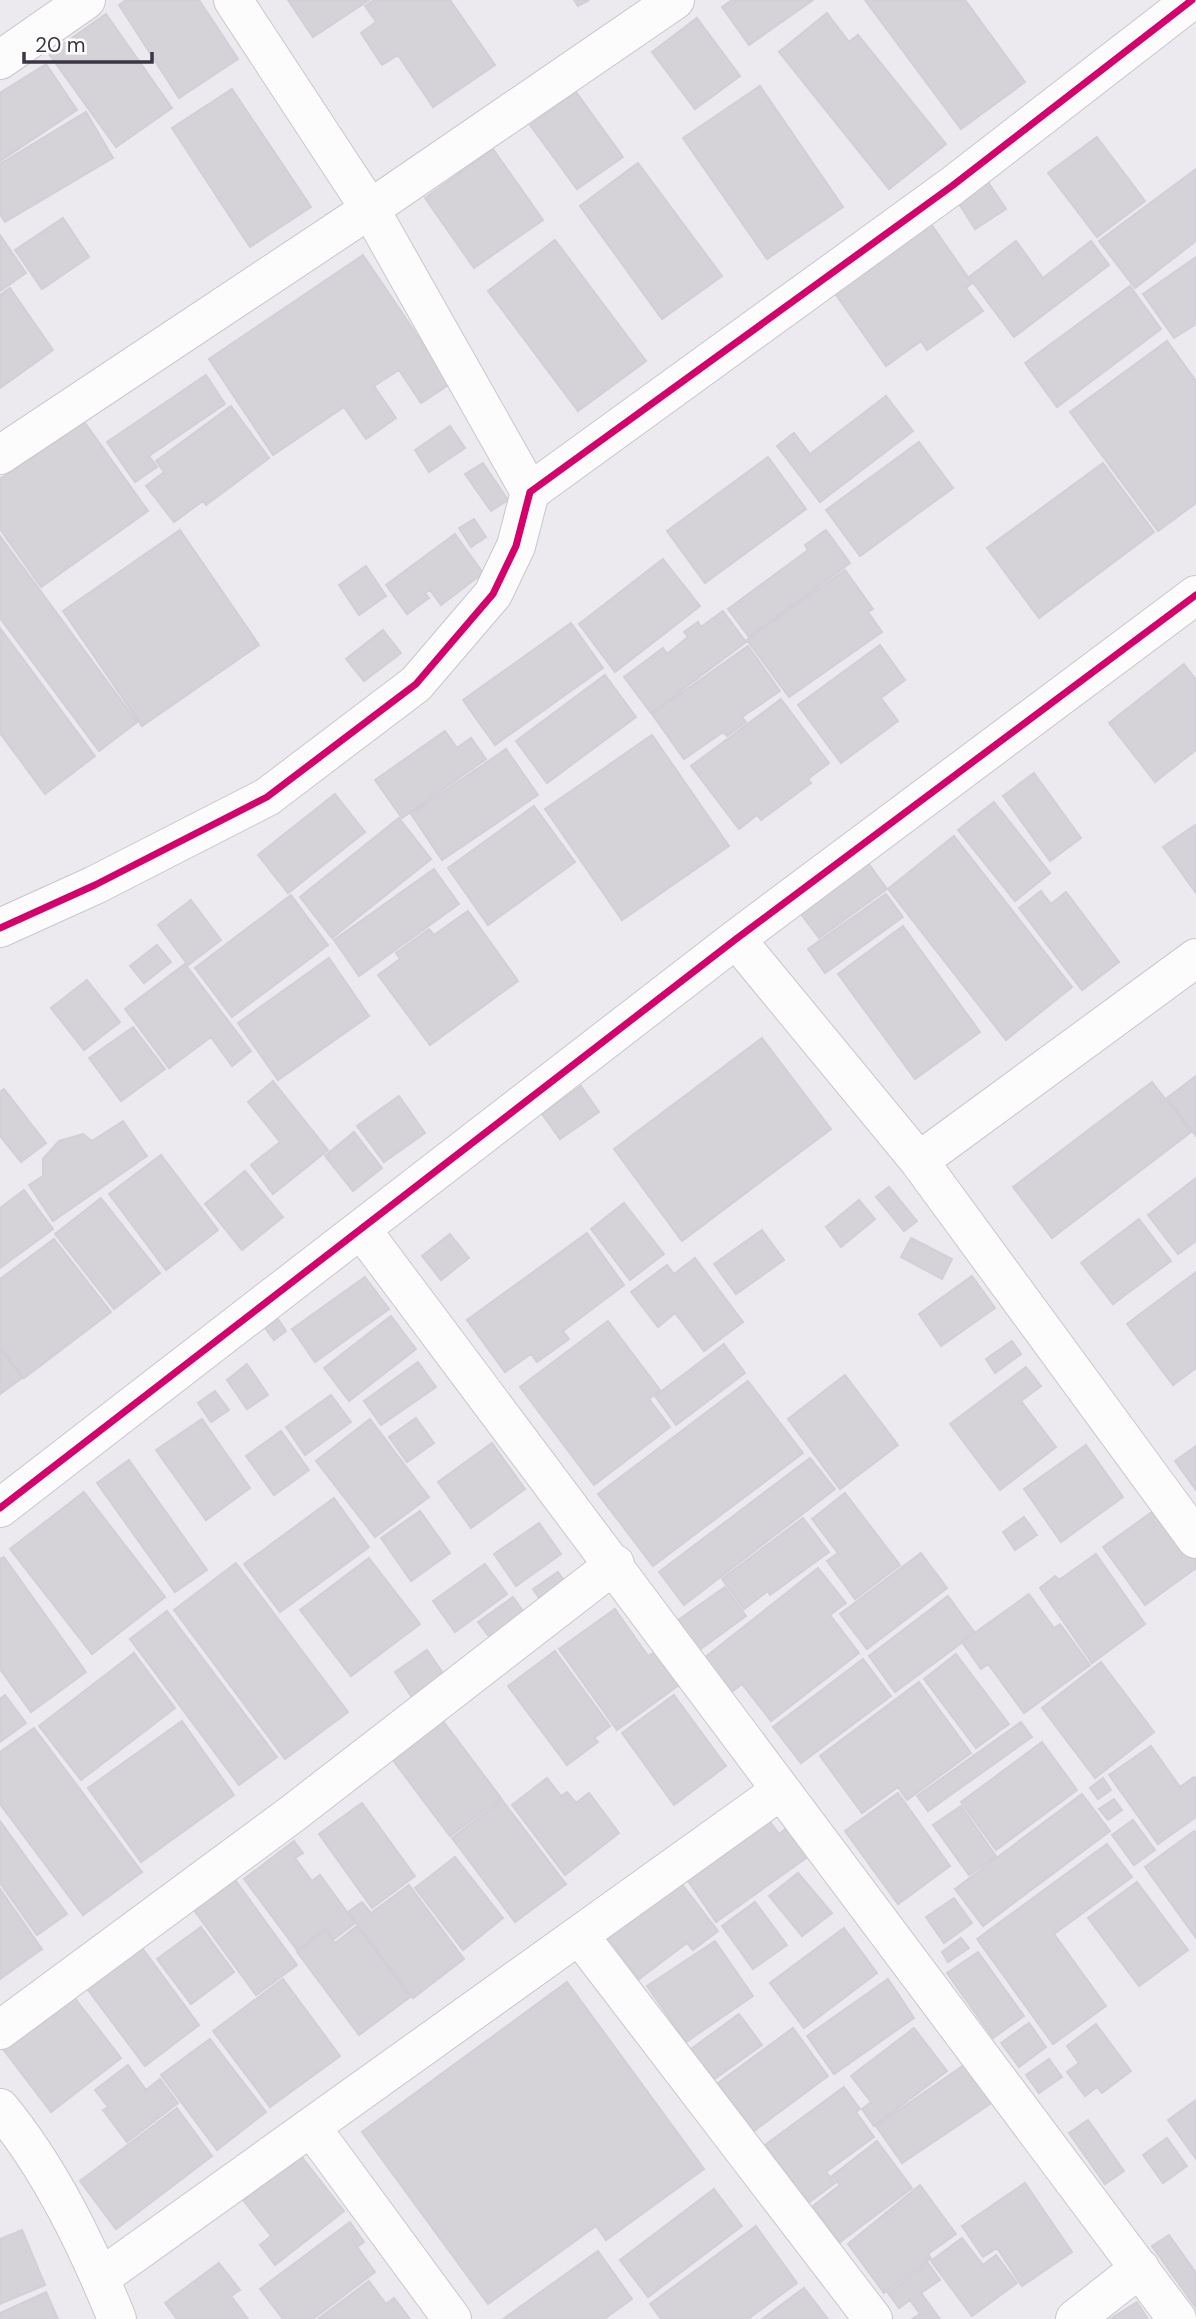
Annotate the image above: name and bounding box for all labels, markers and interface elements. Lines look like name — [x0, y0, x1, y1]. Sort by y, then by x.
scale bar — [24, 21, 152, 65]
text: 20 m — [35, 31, 86, 59]

